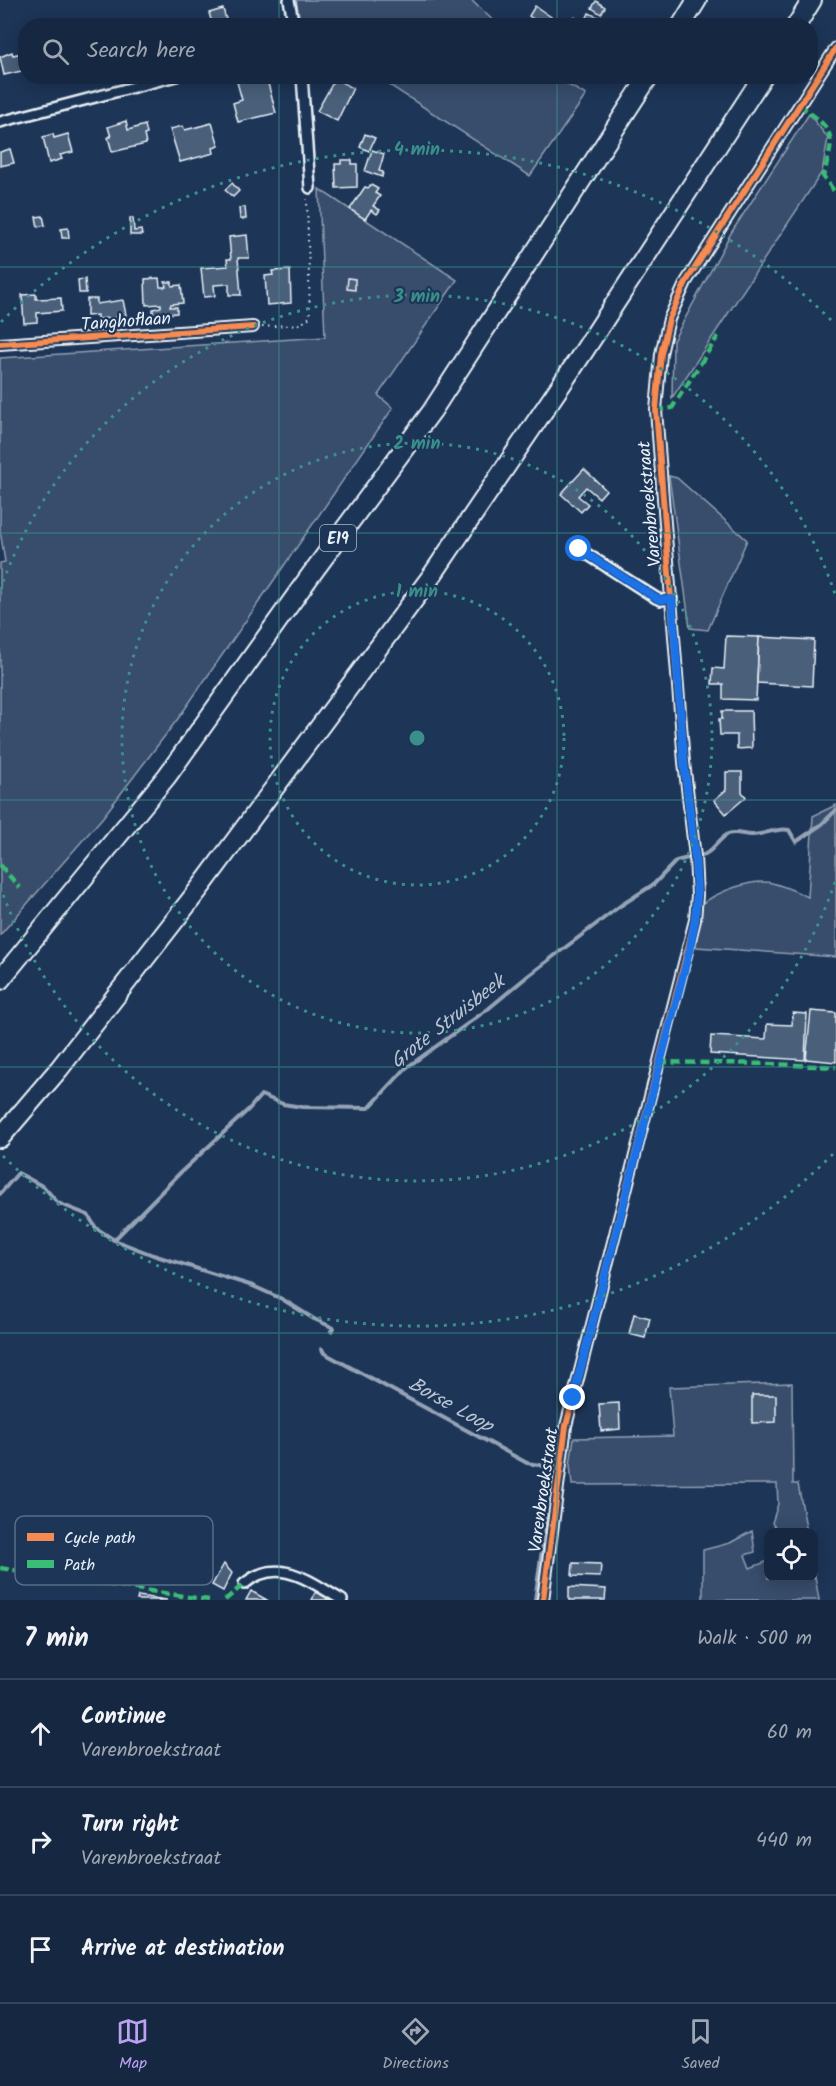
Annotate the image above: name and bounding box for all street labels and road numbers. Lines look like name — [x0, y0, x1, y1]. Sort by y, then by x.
street label: Tanghoflaan — [80, 305, 172, 340]
street label: Varenbroekstraat — [630, 439, 670, 568]
road number: E19 — [320, 525, 356, 551]
street label: Varenbroekstraat — [521, 1425, 568, 1555]

